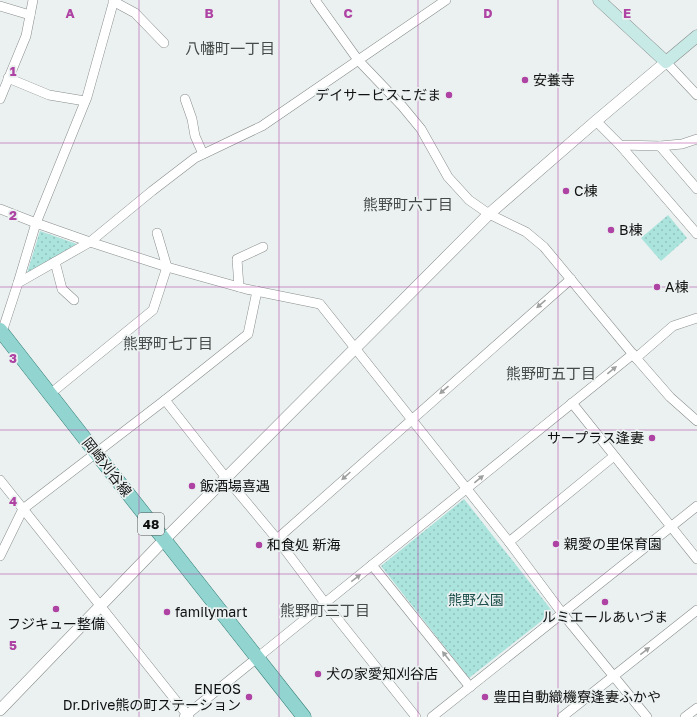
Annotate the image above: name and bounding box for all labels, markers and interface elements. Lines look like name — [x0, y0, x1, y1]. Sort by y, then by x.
text: A — [65, 5, 75, 21]
text: B — [204, 5, 214, 21]
text: C — [343, 5, 353, 21]
text: D — [483, 5, 493, 21]
text: E — [623, 5, 631, 21]
district label: 八幡町一丁目 — [185, 39, 275, 57]
text: 1 — [10, 63, 17, 79]
place label: 安養寺 — [533, 71, 575, 88]
marker: 安養寺 — [520, 75, 530, 85]
place label: デイサービスこだま — [315, 86, 441, 103]
marker: デイサービスこだま — [444, 90, 454, 100]
place label: C棟 — [574, 182, 598, 199]
marker: C棟 — [561, 186, 571, 196]
district label: 熊野町六丁目 — [363, 195, 453, 213]
text: 2 — [9, 207, 17, 223]
place label: B棟 — [619, 221, 642, 238]
marker: B棟 — [606, 225, 616, 235]
place label: A棟 — [665, 278, 688, 295]
marker: A棟 — [652, 282, 662, 292]
one-way arrow — [536, 300, 547, 309]
district label: 熊野町七丁目 — [123, 334, 213, 352]
text: 3 — [9, 350, 17, 366]
district label: 熊野町五丁目 — [506, 364, 596, 382]
one-way arrow — [607, 366, 618, 375]
one-way arrow — [439, 386, 449, 395]
place label: サープラス逢妻 — [547, 429, 644, 446]
marker: サープラス逢妻 — [647, 433, 657, 443]
street label: 岡崎刈谷線 — [79, 434, 136, 500]
one-way arrow — [341, 472, 352, 481]
one-way arrow — [473, 475, 484, 483]
place label: 飯酒場喜遇 — [200, 477, 270, 494]
marker: 飯酒場喜遇 — [187, 481, 197, 491]
text: 4 — [9, 493, 17, 509]
road number: 48 — [138, 513, 164, 535]
place label: 親愛の里保育園 — [564, 535, 662, 552]
place label: 和食処 新海 — [267, 536, 341, 553]
marker: 親愛の里保育園 — [551, 539, 561, 549]
marker: 和食処 新海 — [254, 540, 264, 550]
one-way arrow — [350, 574, 361, 583]
park label: 熊野公園 — [448, 591, 504, 608]
marker: ルミエールあいづま — [600, 597, 610, 607]
district label: 熊野町三丁目 — [280, 601, 370, 619]
place label: familymart — [175, 603, 248, 620]
marker: フジキュー整備 — [51, 604, 61, 614]
marker: familymart — [162, 607, 172, 617]
place label: ルミエールあいづま — [542, 608, 668, 625]
place label: フジキュー整備 — [7, 615, 105, 632]
text: 5 — [9, 637, 17, 653]
one-way arrow — [639, 647, 650, 655]
one-way arrow — [441, 651, 450, 662]
place label: 犬の家愛知刈谷店 — [326, 665, 438, 682]
marker: 犬の家愛知刈谷店 — [313, 669, 323, 679]
place label: ENEOS Dr.Drive熊の町ステーション — [63, 680, 241, 713]
place label: 豊田自動織機寮逢妻ふかや — [493, 688, 661, 705]
marker: ENEOS Dr.Drive熊の町ステーション — [244, 692, 254, 702]
marker: 豊田自動織機寮逢妻ふかや — [480, 692, 490, 702]

